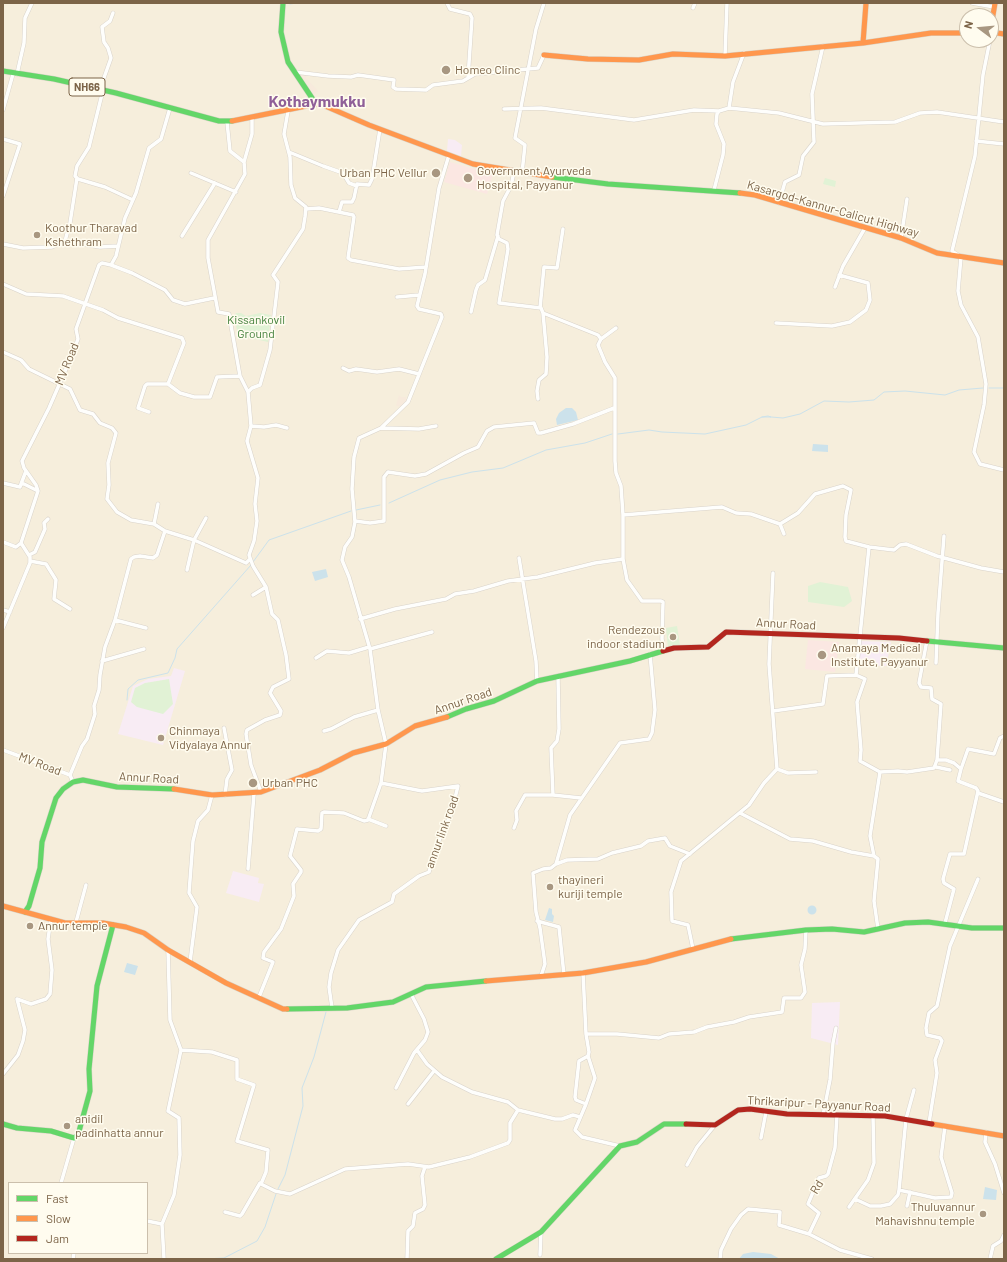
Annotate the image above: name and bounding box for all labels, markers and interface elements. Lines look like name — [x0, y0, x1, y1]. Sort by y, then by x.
north arrow — [959, 8, 999, 48]
text: N — [961, 20, 975, 30]
place label: Homeo Clinc — [455, 63, 520, 77]
marker: Homeo Clinc — [440, 64, 452, 76]
road number: NH66 — [69, 78, 105, 96]
district label: Kothaymukku — [268, 92, 366, 112]
place label: Government Ayurveda Hospital, Payyanur — [477, 164, 591, 192]
place label: Urban PHC Vellur — [339, 166, 427, 180]
marker: Urban PHC Vellur — [430, 167, 442, 179]
marker: Government Ayurveda Hospital, Payyanur — [462, 172, 474, 184]
street label: Kasargod-Kannur-Calicut Highway — [745, 178, 921, 240]
place label: Koothur Tharavad Kshethram — [45, 221, 137, 249]
marker: Koothur Tharavad Kshethram — [32, 230, 42, 240]
park label: Kissankovil Ground — [227, 313, 285, 341]
street label: MV Road — [52, 341, 82, 387]
street label: Annur Road — [756, 615, 816, 633]
place label: Rendezous indoor stadium — [587, 623, 665, 651]
marker: Rendezous indoor stadium — [668, 632, 678, 642]
place label: Anamaya Medical Institute, Payyanur — [831, 641, 928, 669]
marker: Anamaya Medical Institute, Payyanur — [816, 649, 828, 661]
street label: Annur Road — [432, 684, 494, 718]
place label: Chinmaya Vidyalaya Annur — [169, 724, 251, 752]
marker: Chinmaya Vidyalaya Annur — [156, 733, 166, 743]
street label: MV Road — [17, 749, 63, 779]
street label: Annur Road — [119, 769, 179, 787]
place label: Urban PHC — [262, 776, 318, 790]
marker: Urban PHC — [247, 777, 259, 789]
street label: annur link road — [422, 794, 462, 870]
place label: thayineri kuriji temple — [558, 873, 623, 901]
marker: thayineri kuriji temple — [545, 882, 555, 892]
place label: Annur temple — [38, 919, 108, 933]
marker: Annur temple — [25, 921, 35, 931]
street label: Thrikaripur - Payyanur Road — [747, 1093, 891, 1115]
place label: anidil padinhatta annur — [75, 1112, 164, 1140]
marker: anidil padinhatta annur — [62, 1121, 72, 1131]
street label: Rd — [807, 1177, 827, 1197]
legend — [8, 1182, 148, 1254]
text: Fast — [46, 1191, 69, 1205]
place label: Thuluvannur Mahavishnu temple — [875, 1200, 975, 1228]
marker: Thuluvannur Mahavishnu temple — [978, 1209, 988, 1219]
text: Slow — [46, 1211, 71, 1225]
text: Jam — [46, 1231, 69, 1245]

